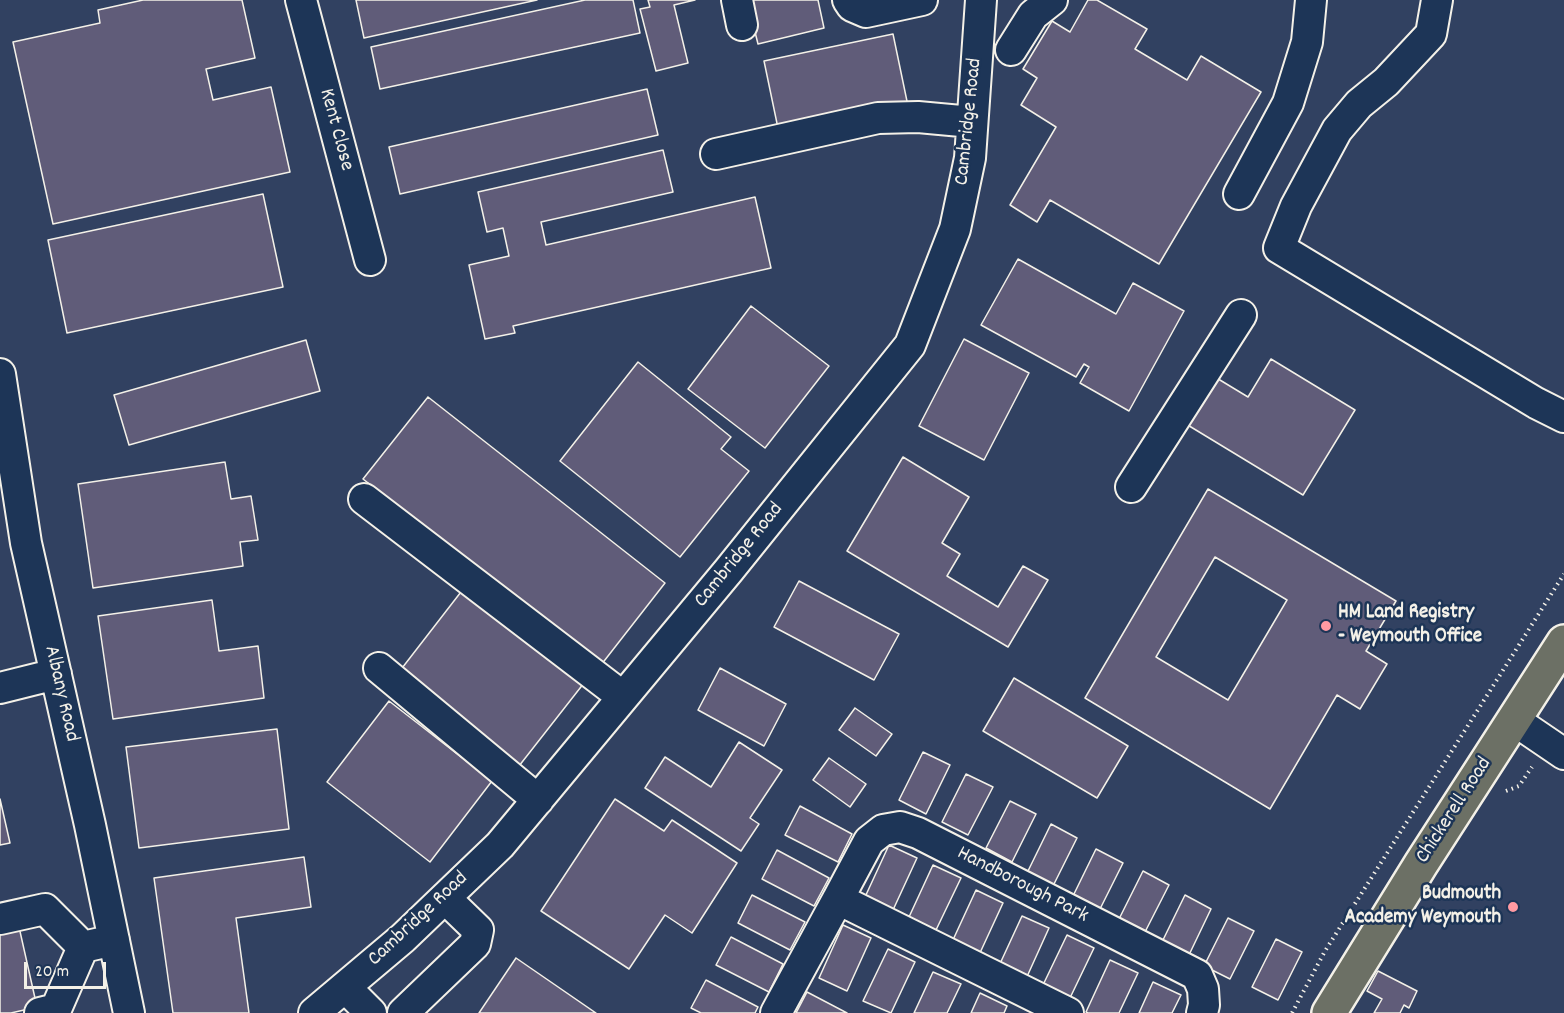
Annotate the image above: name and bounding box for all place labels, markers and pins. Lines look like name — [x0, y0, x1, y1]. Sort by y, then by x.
place label: HM Land Registry - Weymouth Office — [1338, 601, 1482, 651]
marker: HM Land Registry - Weymouth Office — [1319, 619, 1333, 633]
place label: Budmouth Academy Weymouth — [1344, 882, 1501, 932]
marker: Budmouth Academy Weymouth — [1506, 900, 1520, 914]

